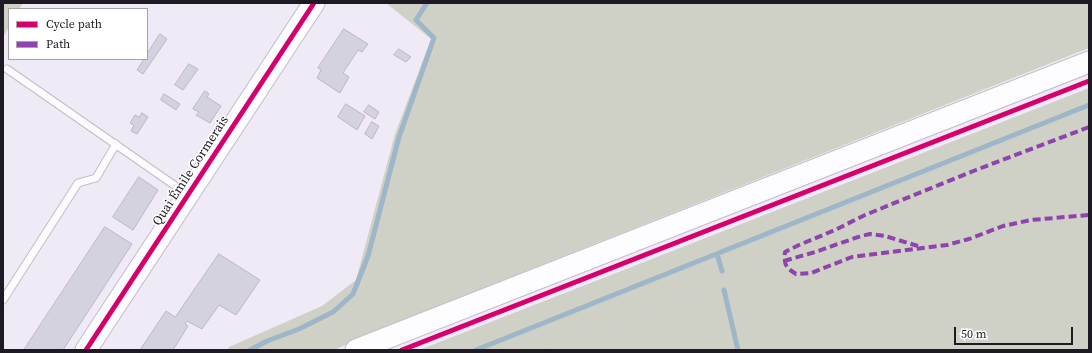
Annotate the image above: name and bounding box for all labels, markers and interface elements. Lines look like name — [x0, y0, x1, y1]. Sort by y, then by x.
legend — [8, 8, 148, 60]
text: Cycle path — [46, 16, 102, 32]
text: Path — [46, 36, 70, 52]
street label: Quai Émile Cormerais — [150, 113, 232, 229]
scale bar — [956, 319, 1075, 345]
text: 50 m — [961, 326, 987, 342]

